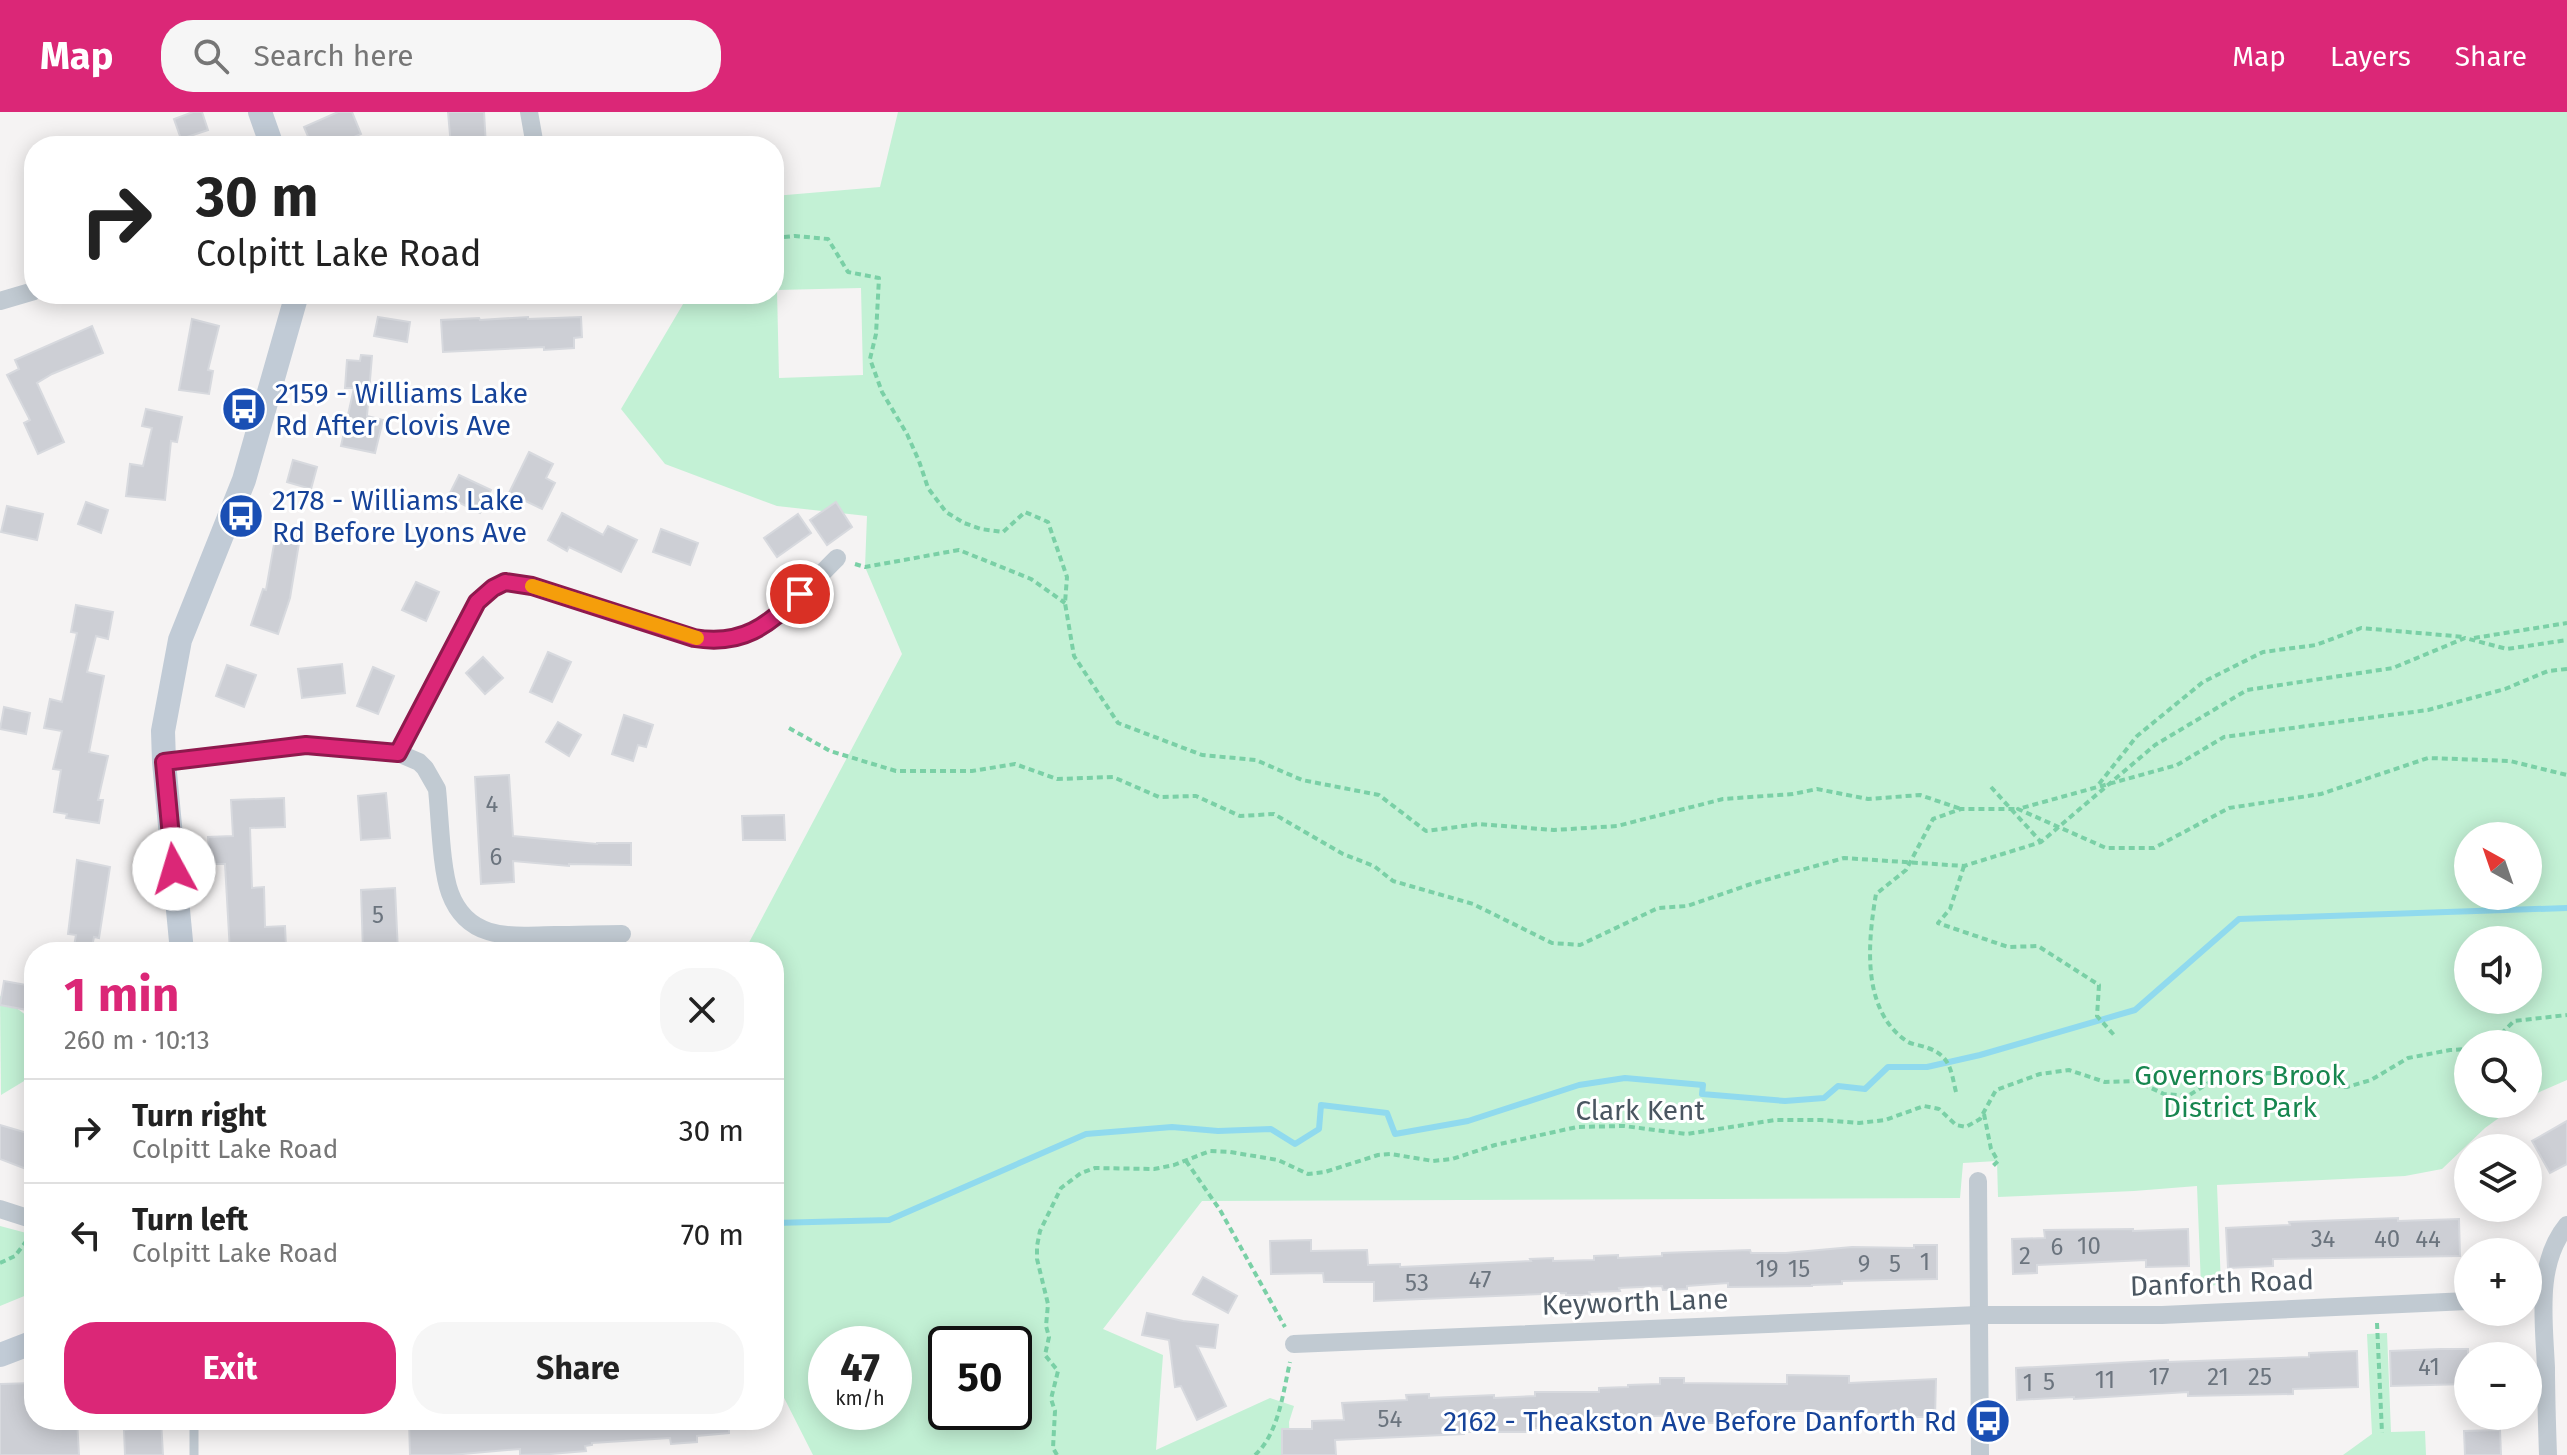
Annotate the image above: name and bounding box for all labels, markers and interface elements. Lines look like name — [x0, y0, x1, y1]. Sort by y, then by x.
search box — [161, 20, 721, 92]
text: Map — [40, 33, 113, 79]
icon: search — [189, 34, 233, 78]
text: Search here — [253, 38, 414, 74]
text: Map — [2232, 40, 2286, 73]
text: Layers — [2330, 40, 2411, 73]
text: Share — [2455, 40, 2527, 73]
text: 30 m — [196, 164, 318, 231]
icon: right — [64, 168, 168, 272]
text: Colpitt Lake Road — [196, 232, 482, 276]
place label: 2159 - Williams Lake Rd After Clovis Ave — [275, 377, 528, 442]
bus stop icon: 2159 - Williams Lake Rd After Clovis Ave — [220, 385, 268, 433]
place label: 2178 - Williams Lake Rd Before Lyons Ave — [272, 484, 527, 549]
bus stop icon: 2178 - Williams Lake Rd Before Lyons Ave — [217, 492, 265, 540]
pin — [766, 560, 834, 628]
icon: arrive — [778, 572, 822, 616]
house number: 4 — [486, 790, 499, 818]
north arrow — [2454, 822, 2542, 910]
map controls — [2454, 822, 2542, 1430]
position arrow — [132, 827, 216, 911]
house number: 6 — [490, 843, 502, 871]
house number: 5 — [372, 901, 384, 929]
button: sound — [2454, 926, 2542, 1014]
text: 1 min — [64, 966, 179, 1024]
button: close — [660, 968, 744, 1052]
text: 260 m · 10:13 — [64, 1025, 210, 1056]
button: search — [2454, 1030, 2542, 1118]
park label: Governors Brook District Park — [2134, 1059, 2346, 1124]
street label: Clark Kent — [1575, 1094, 1705, 1127]
text: Turn right — [132, 1098, 267, 1134]
icon: right — [64, 1109, 108, 1153]
text: 30 m — [679, 1113, 744, 1149]
text: Colpitt Lake Road — [132, 1134, 338, 1165]
button: layers — [2454, 1134, 2542, 1222]
text: Turn left — [132, 1202, 248, 1238]
icon: left — [64, 1213, 108, 1257]
text: 70 m — [681, 1217, 744, 1253]
house number: 34 — [2311, 1225, 2336, 1253]
house number: 40 — [2374, 1225, 2400, 1253]
house number: 44 — [2415, 1225, 2441, 1253]
house number: 10 — [2077, 1232, 2101, 1260]
house number: 6 — [2051, 1233, 2063, 1261]
text: Colpitt Lake Road — [132, 1238, 338, 1269]
button: + — [2454, 1238, 2542, 1326]
house number: 2 — [2019, 1242, 2031, 1270]
house number: 1 — [1920, 1248, 1930, 1276]
house number: 9 — [1858, 1250, 1870, 1278]
house number: 5 — [1889, 1250, 1901, 1278]
house number: 19 — [1756, 1255, 1779, 1283]
house number: 15 — [1788, 1255, 1810, 1283]
street label: Danforth Road — [2129, 1263, 2315, 1303]
house number: 47 — [1469, 1266, 1491, 1294]
house number: 53 — [1405, 1269, 1429, 1297]
street label: Keyworth Lane — [1541, 1282, 1729, 1322]
button: Exit — [64, 1322, 396, 1414]
button: Share — [412, 1322, 744, 1414]
speed limit sign: 50 — [928, 1326, 1032, 1430]
button: − — [2454, 1342, 2542, 1430]
text: 47 — [840, 1344, 880, 1392]
house number: 41 — [2418, 1353, 2440, 1381]
house number: 17 — [2148, 1363, 2170, 1391]
house number: 21 — [2207, 1363, 2229, 1391]
house number: 25 — [2248, 1363, 2272, 1391]
house number: 11 — [2095, 1366, 2115, 1394]
house number: 5 — [2043, 1368, 2055, 1396]
house number: 1 — [2023, 1369, 2033, 1397]
text: km/h — [835, 1386, 885, 1410]
bus stop icon: 2162 - Theakston Ave Before Danforth Rd — [1964, 1397, 2012, 1445]
house number: 54 — [1378, 1405, 1403, 1433]
place label: 2162 - Theakston Ave Before Danforth Rd — [1443, 1405, 1957, 1438]

